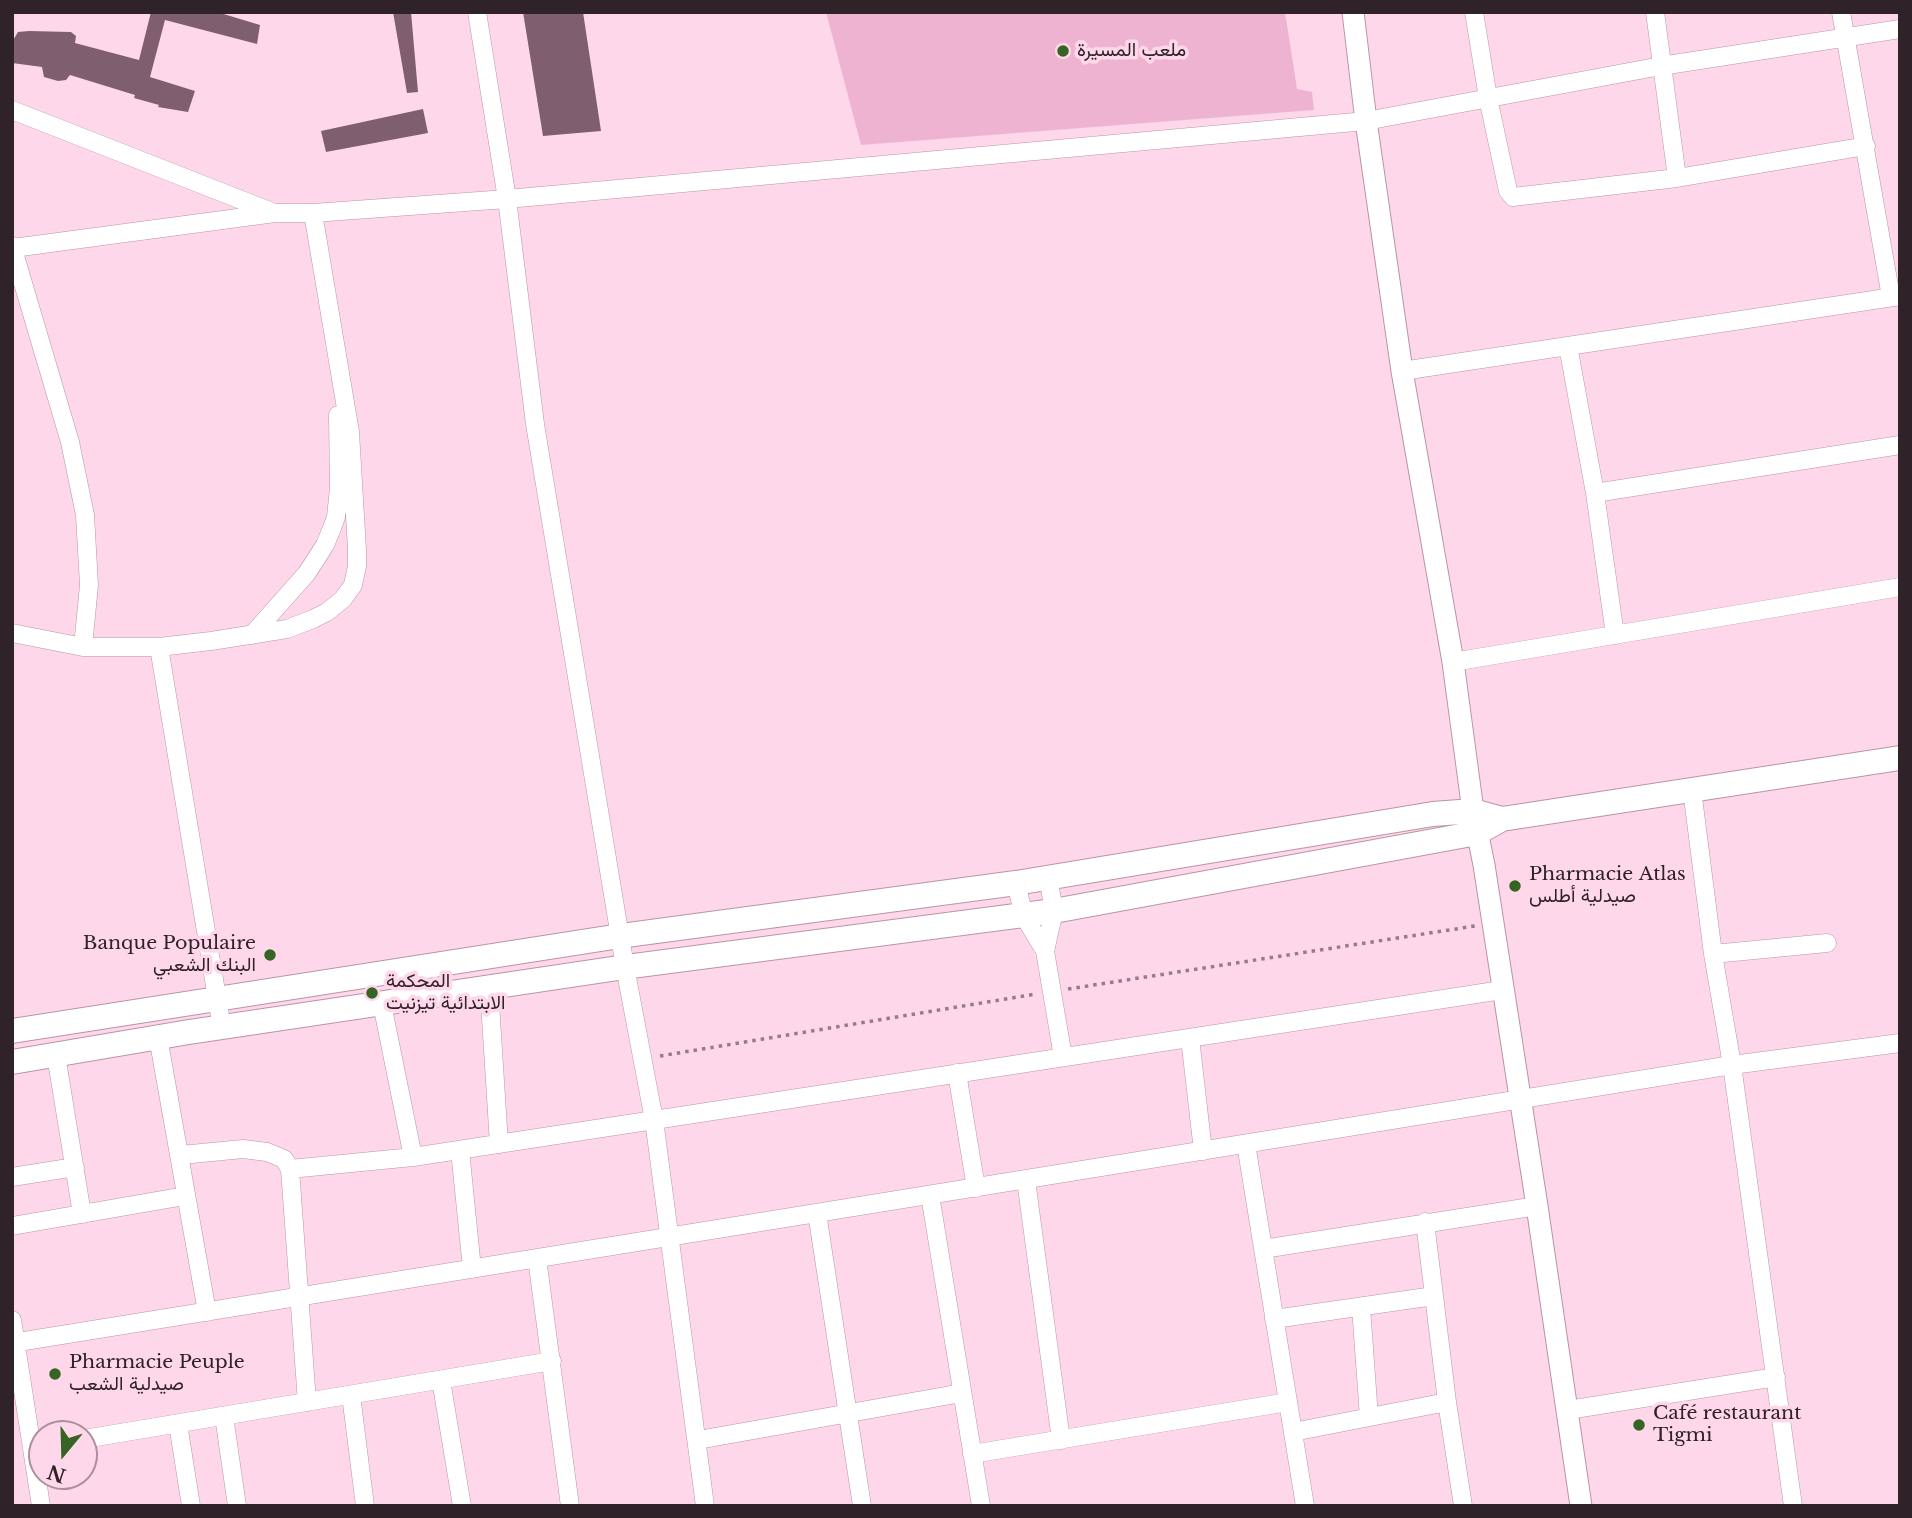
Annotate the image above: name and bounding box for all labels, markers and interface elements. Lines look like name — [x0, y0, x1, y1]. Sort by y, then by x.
place label: ملعب المسيرة — [1077, 40, 1186, 62]
marker: ملعب المسيرة — [1055, 43, 1071, 59]
place label: Pharmacie Atlas صيدلية أطلس — [1529, 864, 1686, 908]
marker: Pharmacie Atlas صيدلية أطلس — [1507, 878, 1523, 894]
place label: Banque Populaire البنك الشعبي — [83, 933, 256, 977]
marker: Banque Populaire البنك الشعبي — [262, 947, 278, 963]
place label: المحكمة الابتدائية تيزنيت — [386, 971, 506, 1015]
marker: المحكمة الابتدائية تيزنيت — [364, 985, 380, 1001]
place label: Pharmacie Peuple صيدلية الشعب — [69, 1352, 245, 1396]
marker: Pharmacie Peuple صيدلية الشعب — [47, 1366, 63, 1382]
place label: Café restaurant Tigmi — [1653, 1403, 1801, 1447]
marker: Café restaurant Tigmi — [1631, 1417, 1647, 1433]
north arrow — [28, 1420, 98, 1490]
text: N — [44, 1460, 69, 1487]

